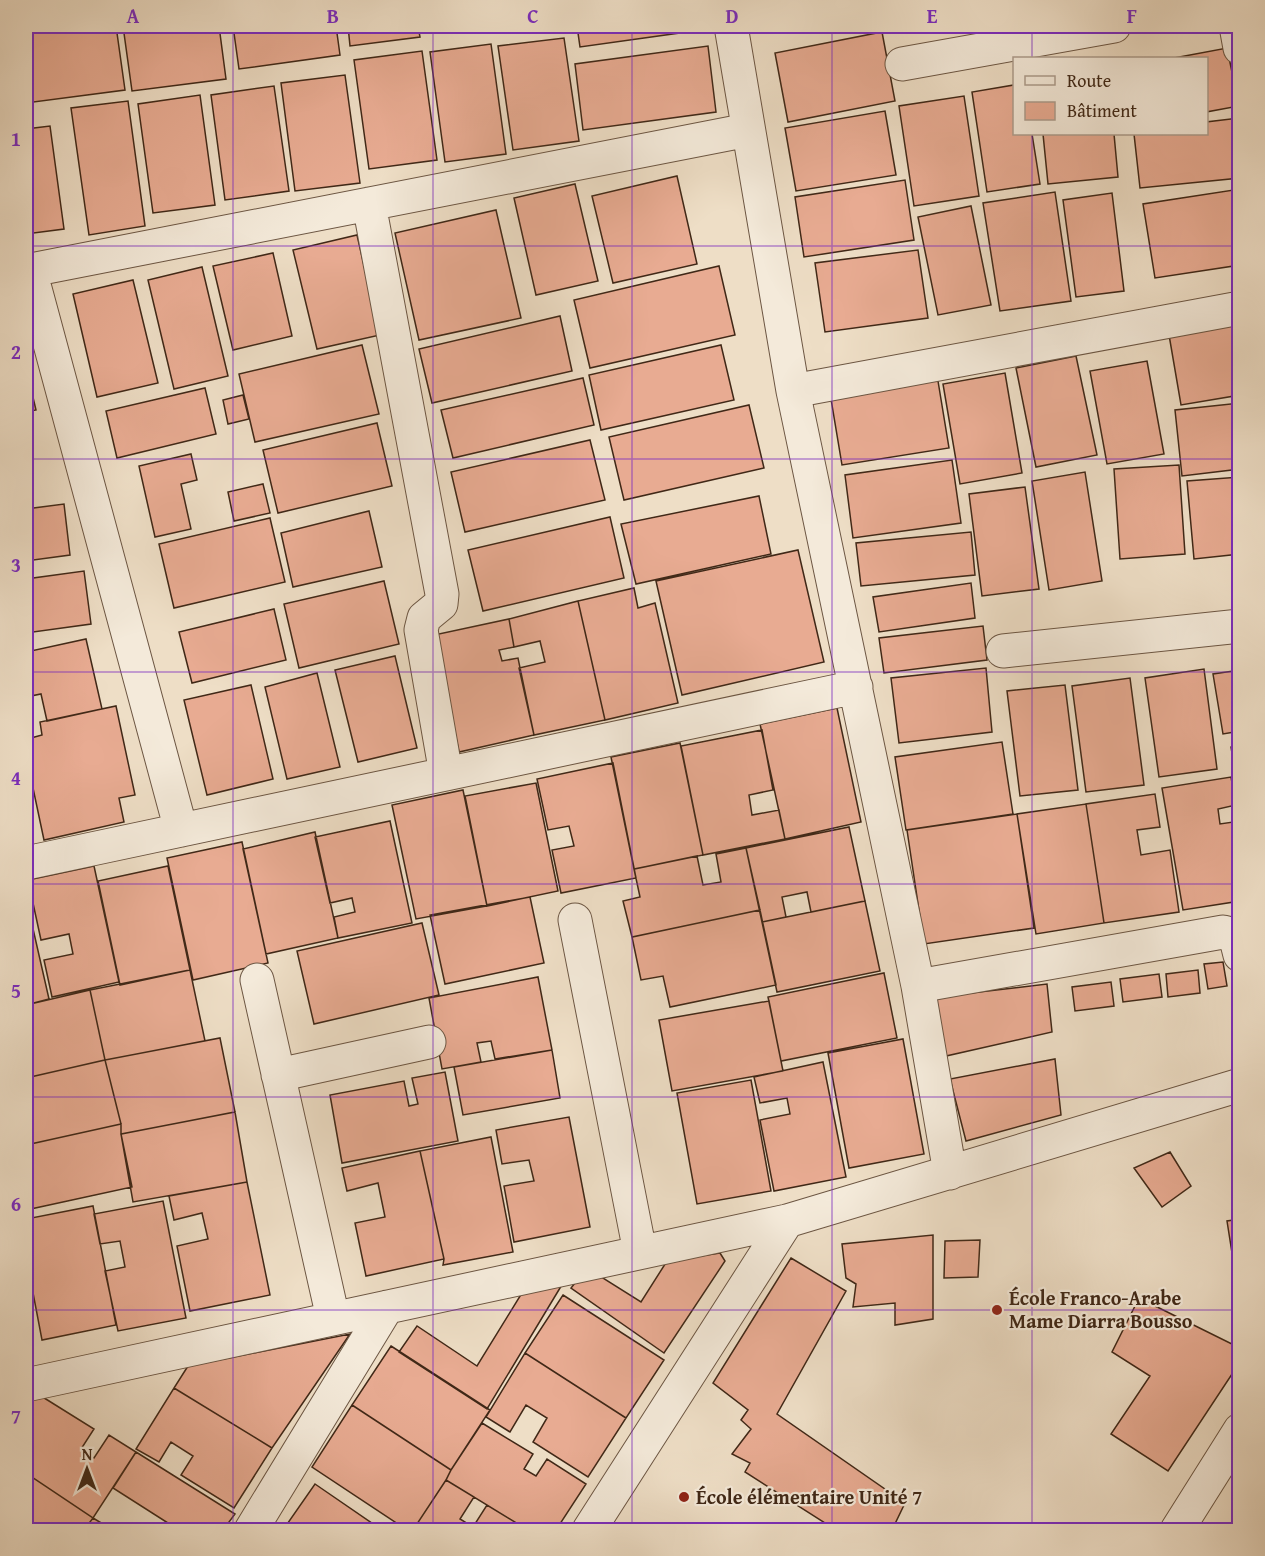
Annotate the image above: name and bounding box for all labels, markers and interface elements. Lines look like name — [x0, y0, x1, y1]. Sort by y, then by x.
text: A — [127, 1, 140, 30]
text: B — [327, 1, 339, 30]
text: C — [527, 1, 539, 30]
text: D — [725, 1, 739, 30]
text: E — [927, 1, 938, 30]
text: F — [1127, 1, 1137, 30]
legend — [1013, 57, 1208, 135]
text: Route — [1067, 67, 1111, 94]
text: Bâtiment — [1067, 97, 1137, 124]
text: 1 — [11, 124, 21, 153]
text: 2 — [11, 337, 21, 366]
text: 3 — [11, 550, 21, 579]
text: 4 — [11, 763, 21, 792]
text: 5 — [11, 976, 21, 1005]
text: 6 — [11, 1189, 21, 1218]
place label: École Franco-Arabe Mame Diarra Bousso — [1009, 1283, 1193, 1335]
marker: École Franco-Arabe Mame Diarra Bousso — [990, 1303, 1004, 1317]
text: 7 — [11, 1401, 21, 1430]
north arrow — [57, 1439, 117, 1499]
text: N — [82, 1442, 93, 1466]
place label: École élémentaire Unité 7 — [696, 1482, 922, 1511]
marker: École élémentaire Unité 7 — [677, 1490, 691, 1504]

